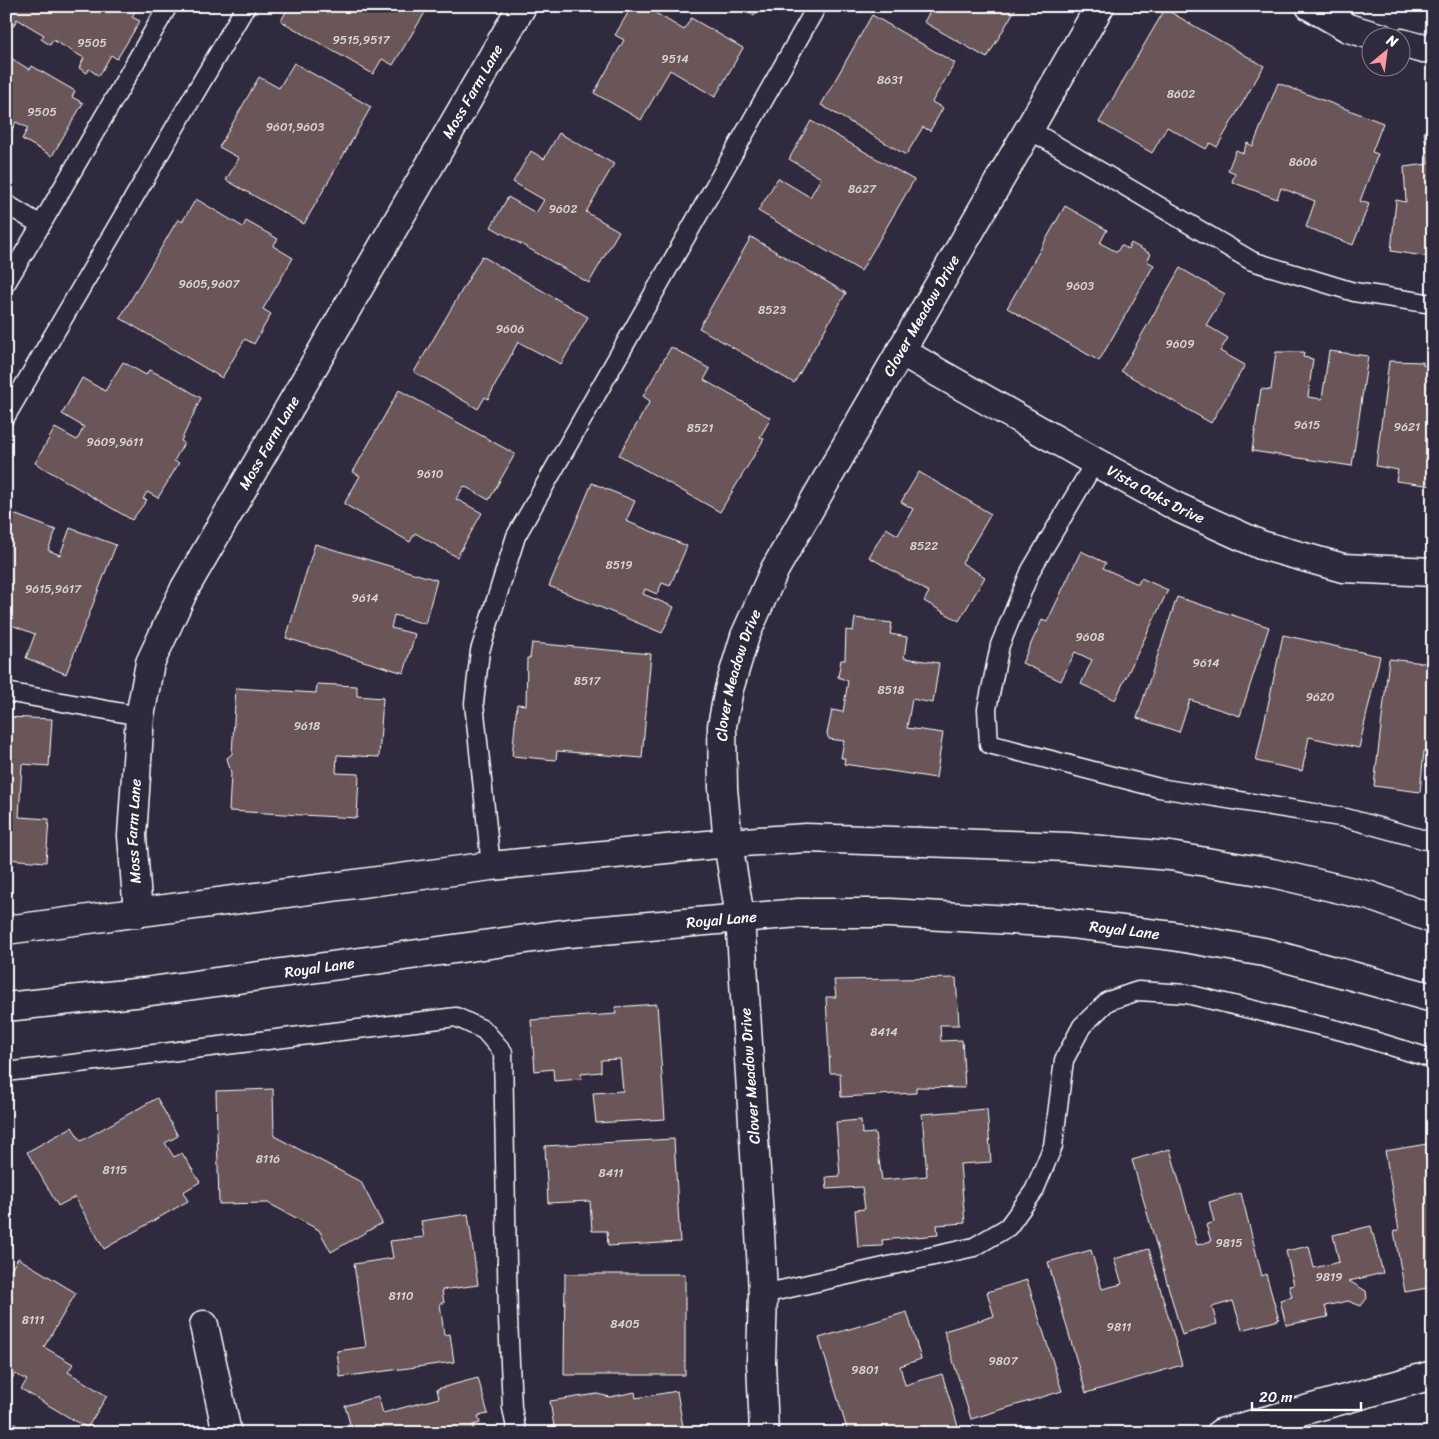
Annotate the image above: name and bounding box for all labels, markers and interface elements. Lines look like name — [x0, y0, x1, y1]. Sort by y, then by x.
text: N — [1381, 27, 1403, 54]
north arrow — [1362, 28, 1412, 78]
house number: 9515,9517 — [332, 29, 391, 51]
house number: 9505 — [77, 32, 107, 54]
street label: Moss Farm Lane — [435, 39, 510, 143]
house number: 9514 — [661, 48, 689, 70]
house number: 8631 — [877, 69, 903, 91]
house number: 8602 — [1167, 83, 1195, 105]
house number: 9505 — [27, 101, 57, 123]
house number: 9601,9603 — [266, 116, 325, 138]
house number: 8606 — [1289, 151, 1317, 173]
house number: 8627 — [848, 178, 877, 200]
house number: 9602 — [549, 198, 577, 220]
street label: Clover Meadow Drive — [876, 250, 967, 381]
house number: 9605,9607 — [179, 273, 241, 295]
house number: 9603 — [1066, 275, 1095, 297]
house number: 8523 — [758, 299, 786, 321]
house number: 9606 — [496, 318, 524, 340]
house number: 9609 — [1165, 333, 1195, 355]
street label: Moss Farm Lane — [231, 391, 307, 495]
house number: 9615 — [1294, 414, 1320, 436]
house number: 9621 — [1394, 416, 1420, 438]
house number: 8521 — [687, 417, 713, 439]
house number: 9609,9611 — [87, 431, 143, 453]
street label: Vista Oaks Drive — [1102, 458, 1209, 531]
house number: 9610 — [417, 463, 444, 485]
house number: 8522 — [910, 535, 938, 557]
house number: 8519 — [605, 554, 633, 576]
house number: 9615,9617 — [25, 578, 82, 600]
house number: 9614 — [352, 587, 379, 609]
street label: Clover Meadow Drive — [709, 605, 769, 742]
house number: 9608 — [1075, 626, 1105, 648]
house number: 9614 — [1193, 652, 1220, 674]
house number: 8517 — [574, 670, 601, 692]
house number: 8518 — [878, 679, 904, 701]
house number: 9620 — [1306, 686, 1335, 708]
house number: 9618 — [294, 715, 320, 737]
street label: Moss Farm Lane — [119, 778, 149, 885]
street label: Royal Lane — [685, 904, 758, 936]
street label: Royal Lane — [1088, 913, 1161, 947]
street label: Royal Lane — [283, 950, 357, 985]
street label: Clover Meadow Drive — [732, 1007, 768, 1145]
house number: 8414 — [870, 1021, 898, 1043]
house number: 8116 — [256, 1148, 280, 1170]
house number: 8115 — [103, 1159, 127, 1181]
house number: 8411 — [598, 1162, 624, 1184]
house number: 9815 — [1215, 1232, 1243, 1254]
house number: 9819 — [1315, 1266, 1343, 1288]
house number: 8110 — [388, 1285, 414, 1307]
house number: 8111 — [22, 1309, 44, 1331]
house number: 8405 — [610, 1313, 640, 1335]
house number: 9811 — [1107, 1316, 1131, 1338]
house number: 9807 — [988, 1350, 1019, 1372]
house number: 9801 — [851, 1359, 879, 1381]
scale bar — [1252, 1379, 1360, 1411]
text: 20 m — [1259, 1384, 1293, 1410]

